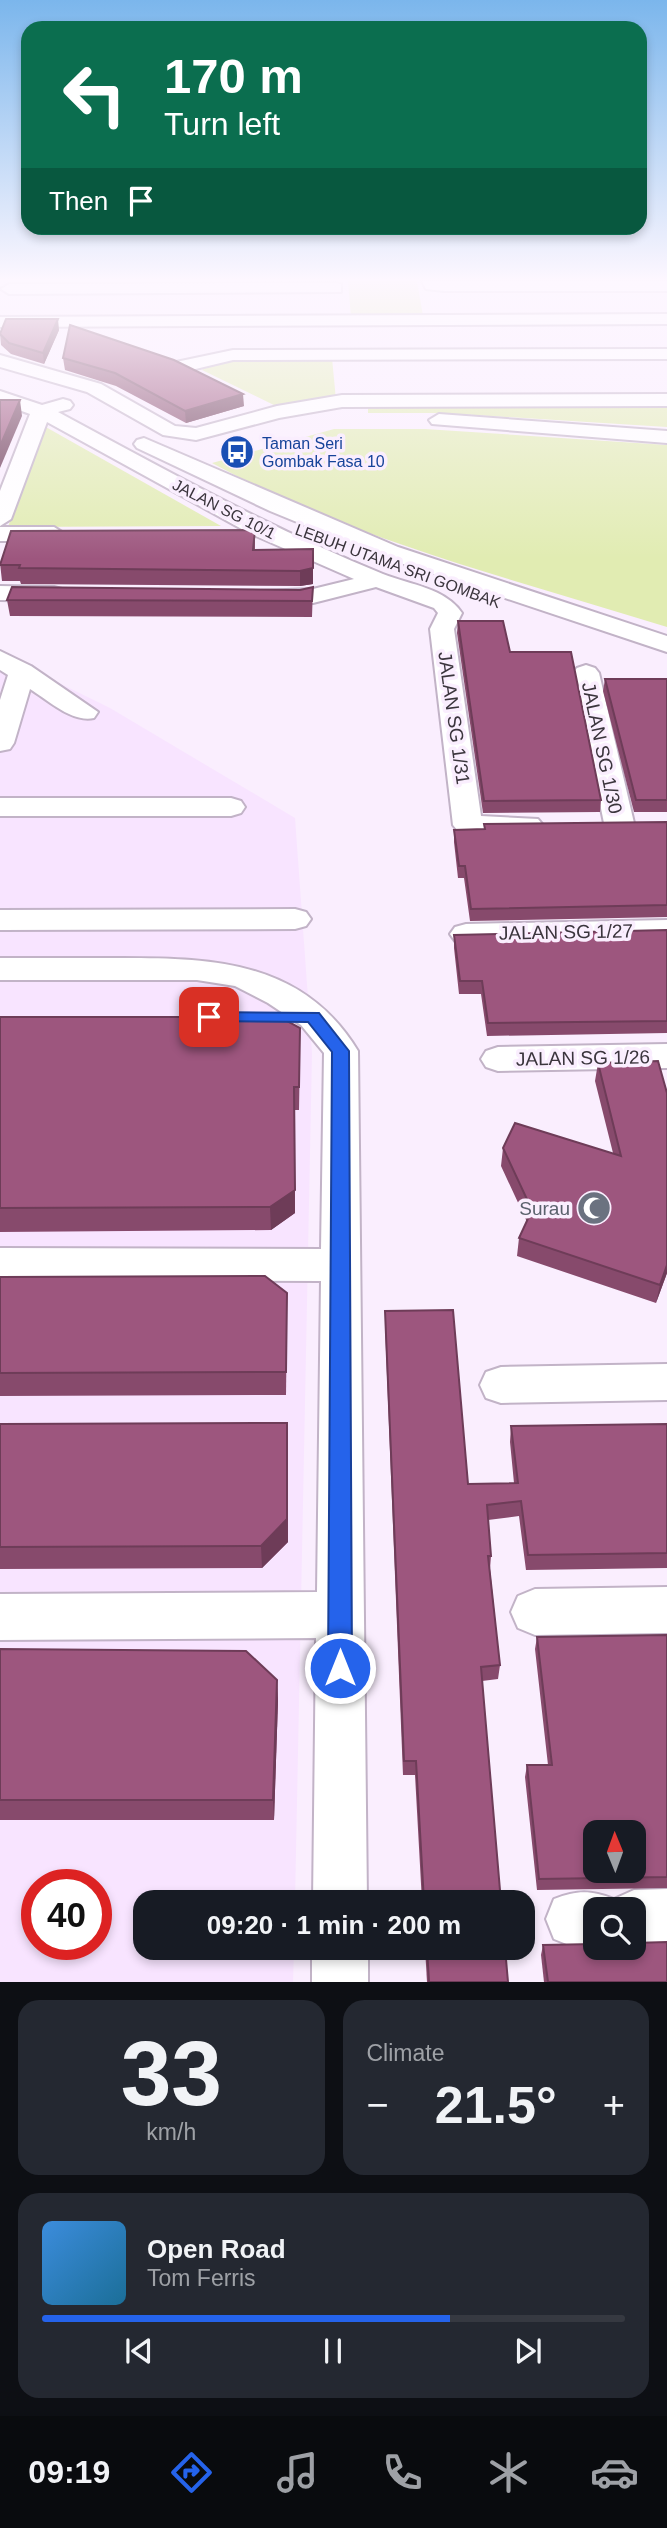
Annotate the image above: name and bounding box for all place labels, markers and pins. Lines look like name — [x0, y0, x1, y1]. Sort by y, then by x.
bus stop icon: Taman Seri Gombak Fasa 10 — [218, 433, 256, 471]
place label: Taman Seri Gombak Fasa 10 — [262, 435, 385, 470]
pin — [179, 987, 239, 1047]
mosque icon: Surau — [575, 1189, 613, 1227]
place label: Surau — [519, 1198, 570, 1219]

